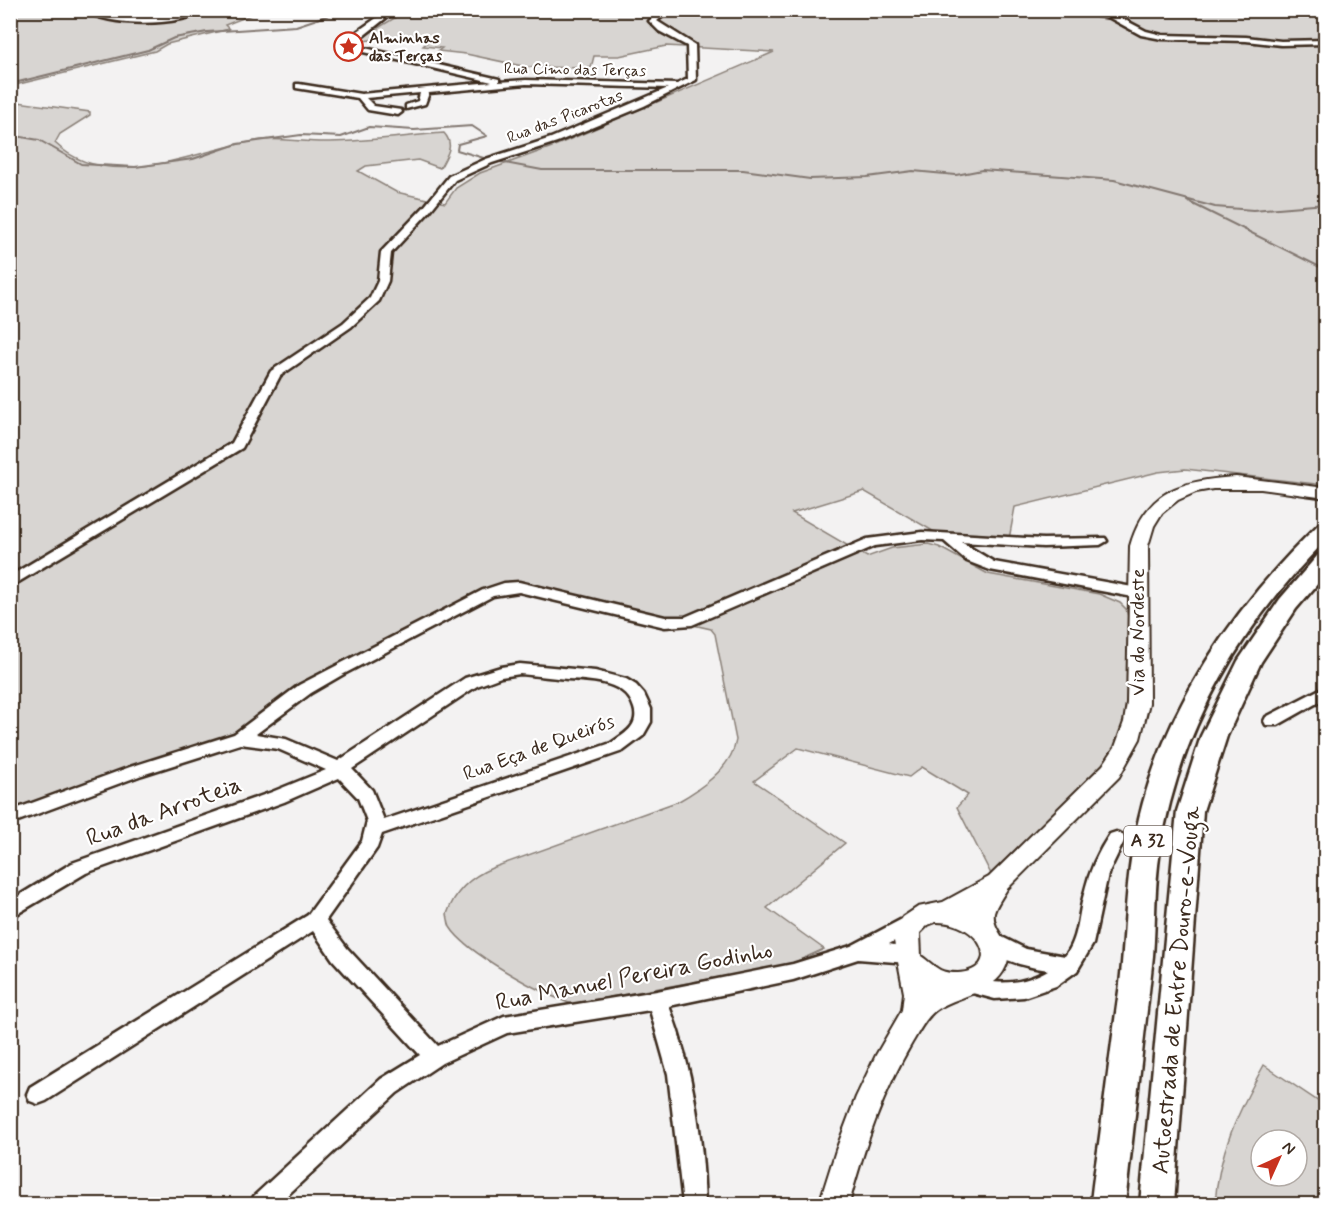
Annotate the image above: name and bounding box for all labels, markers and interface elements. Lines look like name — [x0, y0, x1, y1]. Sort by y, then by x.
place label: Alminhas das Terças — [369, 28, 443, 67]
place icon: Alminhas das Terças — [332, 31, 364, 63]
street label: Rua Cimo das Terças — [504, 58, 646, 82]
street label: Rua das Picarotas — [504, 85, 626, 149]
street label: Via do Nordeste — [1125, 568, 1152, 696]
street label: Rua Eça de Queirós — [460, 708, 619, 788]
street label: Rua da Arroteia — [82, 770, 246, 854]
street label: Autoestrada de Entre Douro-e-Vouga — [1145, 804, 1212, 1175]
road number: A 32 — [1124, 826, 1172, 856]
street label: Rua Manuel Pereira Godinho — [493, 935, 775, 1019]
north arrow — [1249, 1128, 1309, 1188]
text: N — [1277, 1137, 1300, 1160]

